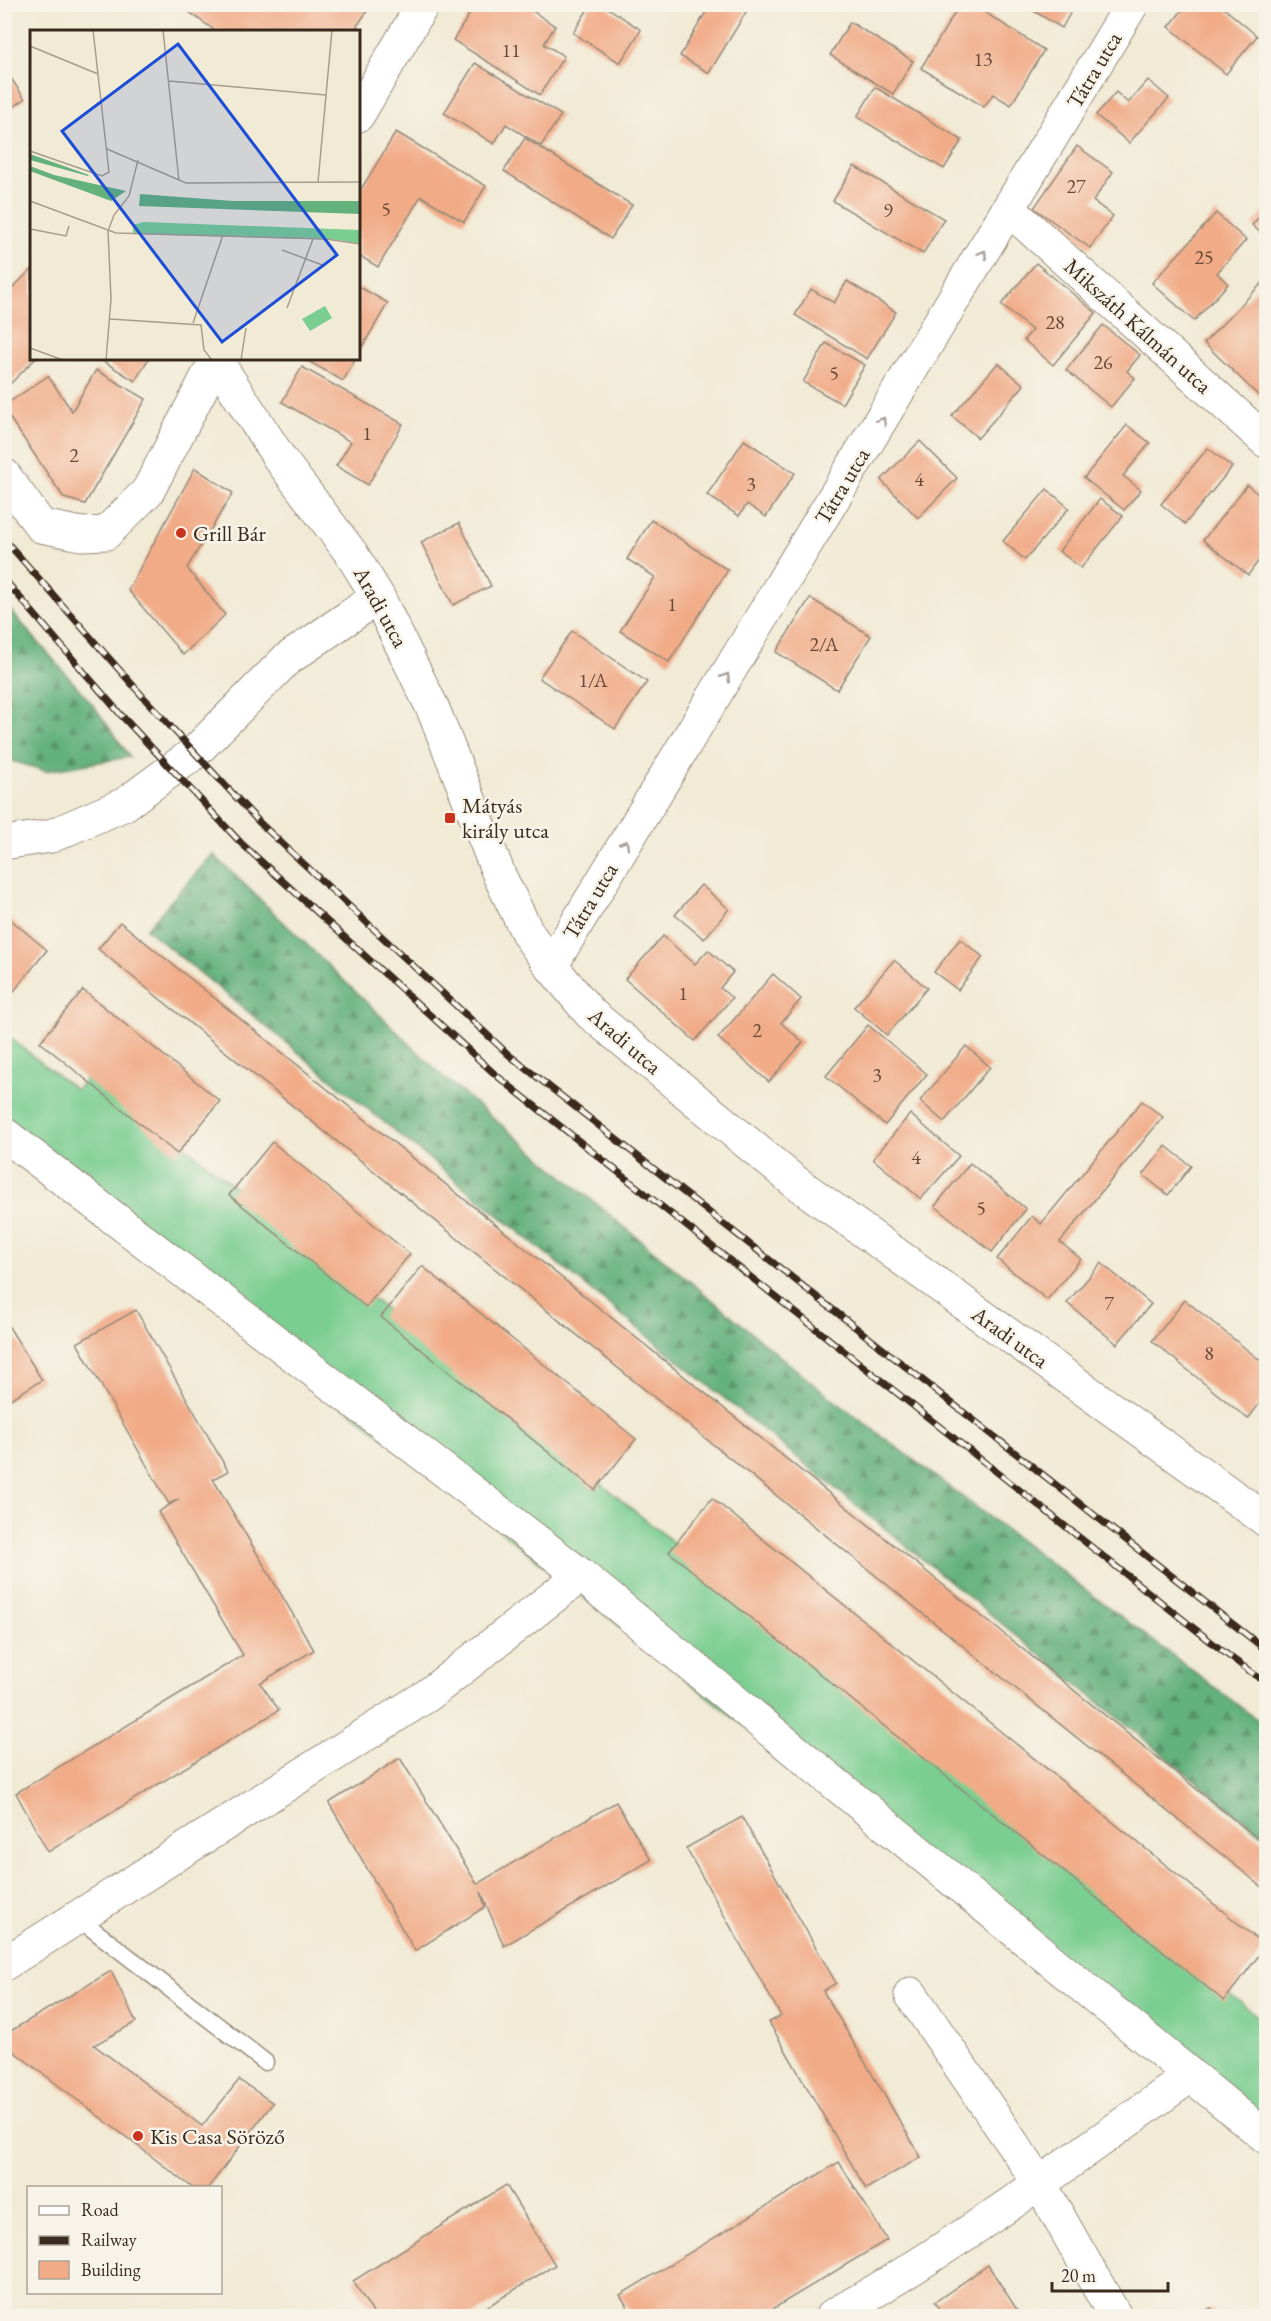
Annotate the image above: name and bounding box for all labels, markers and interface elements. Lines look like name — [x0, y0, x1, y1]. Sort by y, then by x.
street label: Tátra utca — [1060, 26, 1128, 114]
inset map — [30, 30, 360, 360]
house number: 11 — [501, 37, 521, 63]
house number: 13 — [973, 46, 993, 72]
house number: 27 — [1066, 173, 1086, 199]
house number: 5 — [381, 196, 391, 222]
house number: 9 — [883, 197, 893, 223]
house number: 25 — [1194, 244, 1214, 270]
one-way arrow — [975, 250, 987, 260]
street label: Mikszáth Kálmán utca — [1058, 252, 1218, 400]
house number: 28 — [1045, 309, 1065, 335]
house number: 26 — [1093, 349, 1113, 375]
house number: 5 — [829, 360, 839, 386]
one-way arrow — [874, 417, 886, 427]
house number: 1 — [362, 420, 372, 446]
house number: 2 — [69, 442, 79, 468]
street label: Tátra utca — [808, 442, 876, 530]
house number: 4 — [914, 466, 924, 492]
house number: 3 — [746, 471, 756, 497]
place label: Grill Bár — [193, 519, 266, 548]
marker: Grill Bár — [174, 526, 188, 540]
street label: Aradi utca — [346, 561, 415, 653]
house number: 1 — [667, 591, 677, 617]
house number: 2/A — [809, 631, 839, 657]
house number: 1/A — [578, 667, 608, 693]
one-way arrow — [718, 673, 730, 683]
place label: Mátyás király utca — [462, 791, 549, 845]
marker: Mátyás király utca — [443, 811, 457, 825]
one-way arrow — [617, 840, 629, 850]
street label: Tátra utca — [556, 857, 624, 945]
house number: 1 — [678, 980, 688, 1006]
street label: Aradi utca — [581, 1000, 668, 1081]
house number: 2 — [752, 1017, 762, 1043]
house number: 3 — [872, 1062, 882, 1088]
house number: 4 — [911, 1144, 921, 1170]
house number: 5 — [976, 1195, 986, 1221]
house number: 7 — [1104, 1290, 1114, 1316]
street label: Aradi utca — [965, 1299, 1054, 1375]
house number: 8 — [1204, 1340, 1214, 1366]
place label: Kis Casa Söröző — [150, 2122, 285, 2151]
marker: Kis Casa Söröző — [131, 2129, 145, 2143]
legend — [27, 2186, 222, 2294]
text: Road — [81, 2198, 120, 2221]
text: Railway — [81, 2228, 137, 2251]
scale bar — [1052, 2255, 1168, 2293]
text: Building — [81, 2258, 141, 2281]
text: 20 m — [1061, 2264, 1096, 2287]

